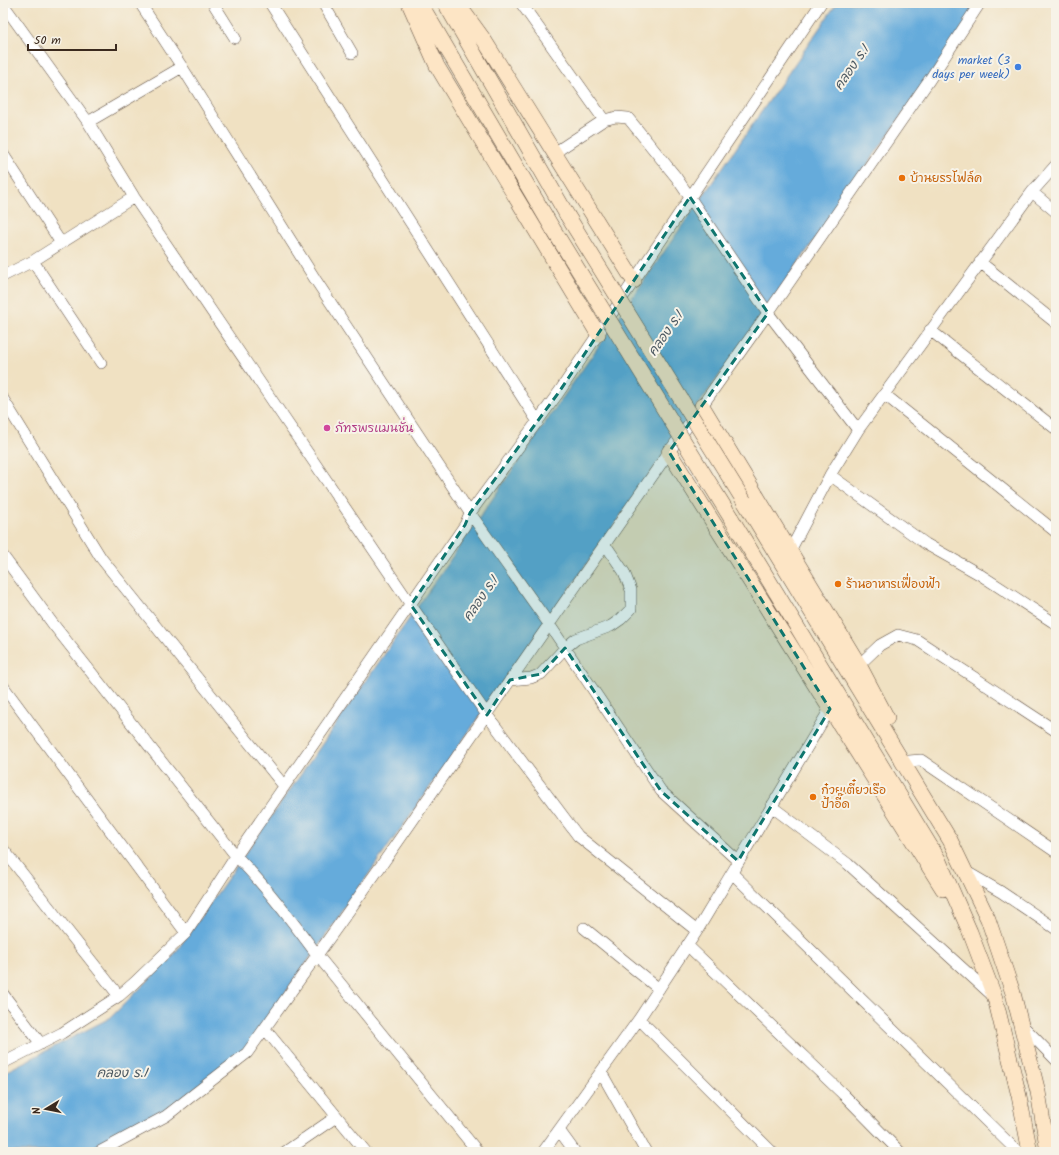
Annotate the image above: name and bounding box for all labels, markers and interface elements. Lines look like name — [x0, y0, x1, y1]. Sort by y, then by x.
scale bar — [28, 26, 116, 52]
text: 50 m — [34, 31, 61, 50]
water label: คลอง ร.1 — [829, 40, 876, 95]
place label: market (3 days per week) — [932, 51, 1010, 84]
marker: market (3 days per week) — [1013, 62, 1023, 72]
place label: บ้านยรรโฟล์ค — [910, 169, 982, 188]
marker: บ้านยรรโฟล์ค — [897, 173, 907, 183]
water label: คลอง ร.1 — [643, 306, 690, 361]
place label: ภัทรพรแมนชั่น — [335, 417, 414, 438]
marker: ภัทรพรแมนชั่น — [322, 423, 332, 433]
water label: คลอง ร.1 — [458, 571, 505, 626]
place label: ร้านอาหารเฟื่องฟ้า — [846, 573, 940, 594]
marker: ร้านอาหารเฟื่องฟ้า — [833, 579, 843, 589]
place label: ก๋วยเตี๋ยวเรือ ป้าอี๊ด — [821, 778, 886, 814]
marker: ก๋วยเตี๋ยวเรือ ป้าอี๊ด — [808, 792, 818, 802]
water label: คลอง ร.1 — [97, 1063, 149, 1084]
north arrow — [26, 1089, 66, 1129]
text: N — [28, 1106, 47, 1116]

